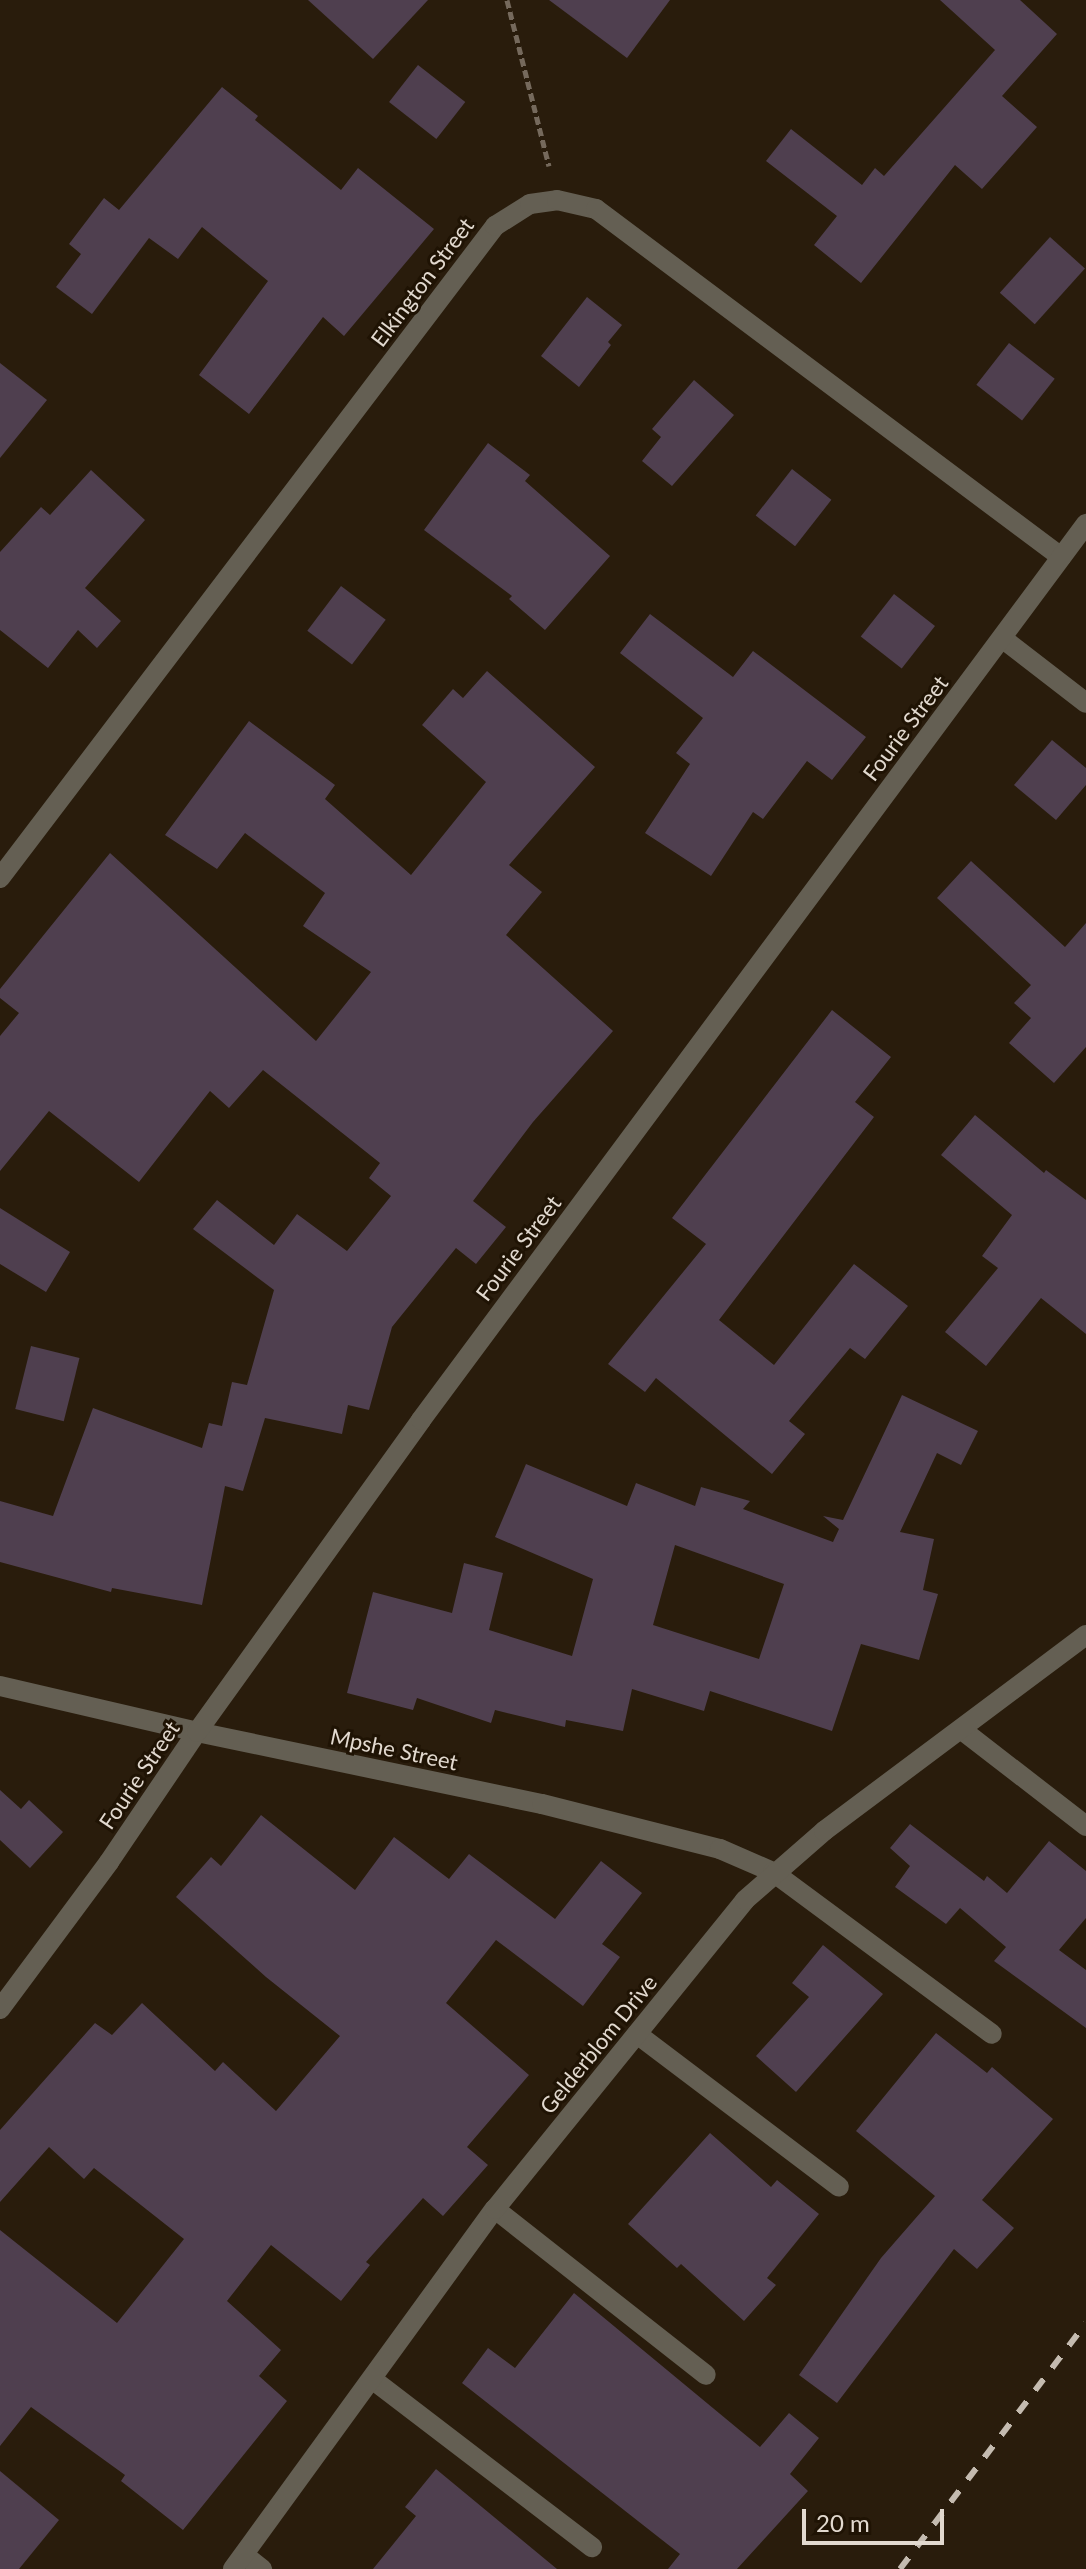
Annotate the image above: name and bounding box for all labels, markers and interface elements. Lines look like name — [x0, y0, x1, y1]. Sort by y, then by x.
street label: Elkington Street — [365, 213, 479, 351]
street label: Fourie Street — [857, 670, 953, 786]
street label: Fourie Street — [470, 1190, 566, 1306]
street label: Fourie Street — [93, 1716, 185, 1834]
street label: Mpshe Street — [328, 1723, 460, 1775]
street label: Gelderblom Drive — [534, 1969, 662, 2119]
scale bar — [806, 2493, 948, 2543]
text: 20 m — [816, 2508, 870, 2537]

